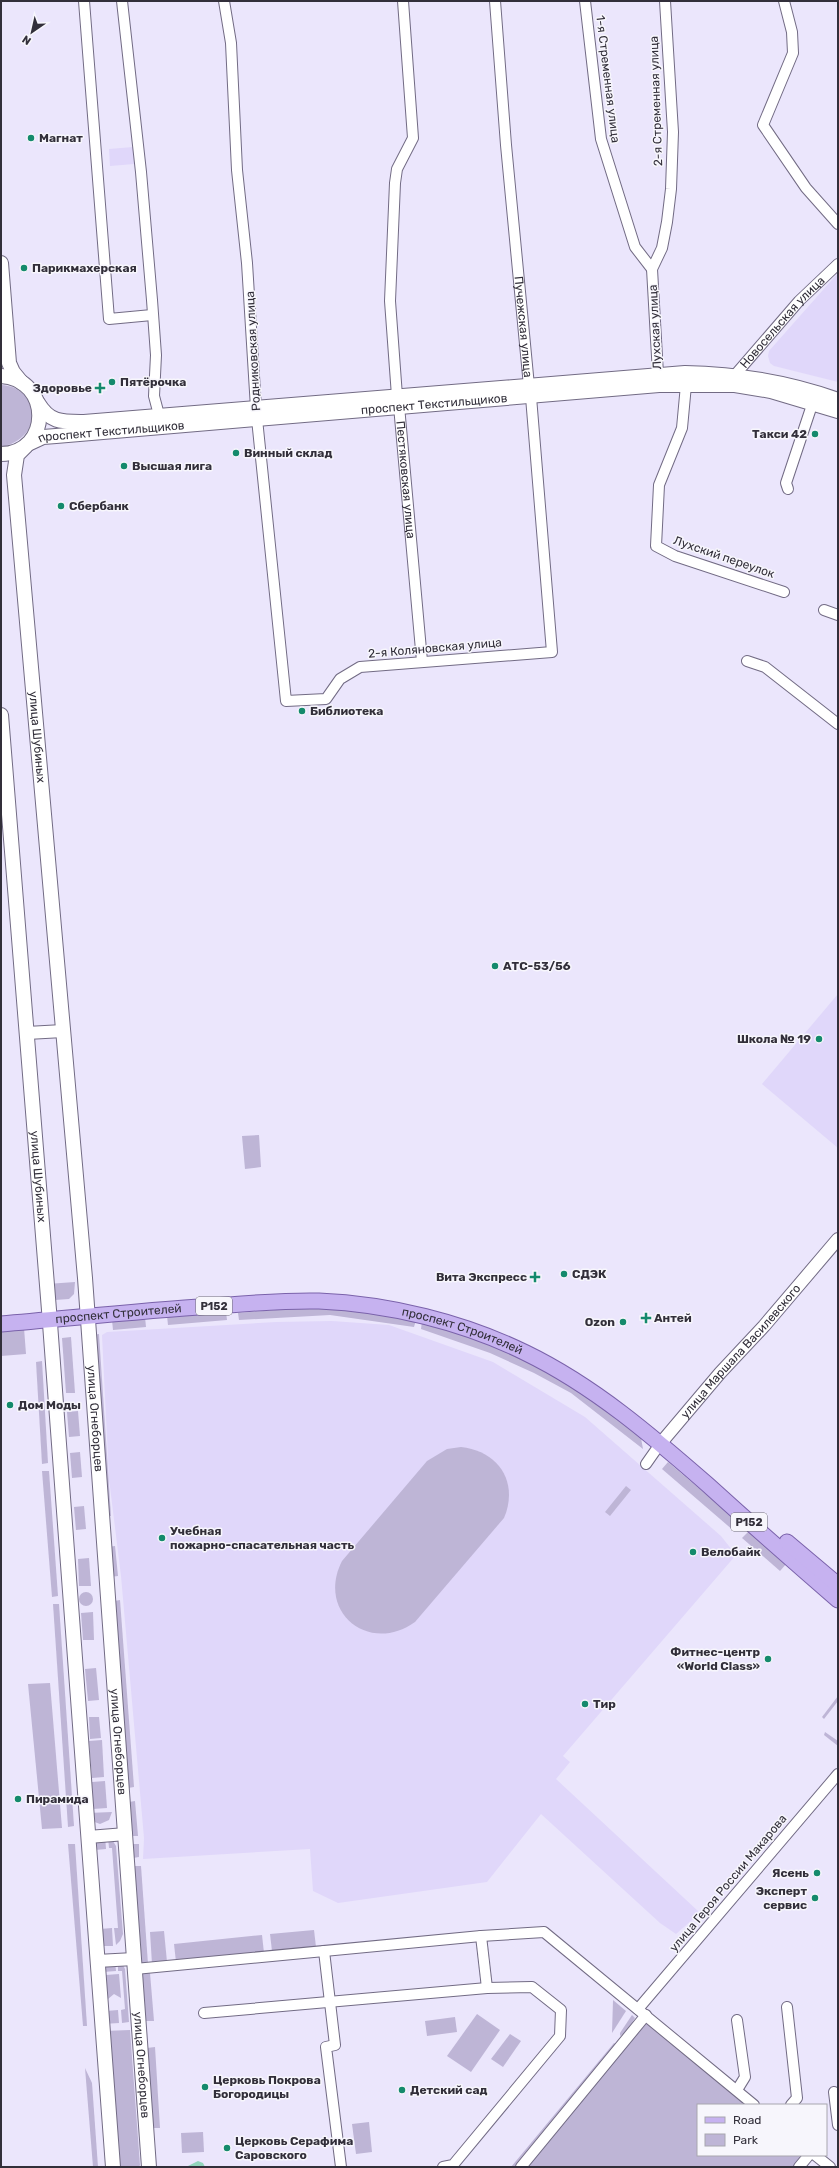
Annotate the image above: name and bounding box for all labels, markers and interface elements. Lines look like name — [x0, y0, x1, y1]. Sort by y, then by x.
north arrow — [12, 12, 52, 52]
street label: 1-я Стременная улица — [593, 14, 623, 144]
text: N — [20, 32, 34, 47]
street label: 2-я Стременная улица — [647, 36, 665, 166]
place label: Магнат — [39, 131, 83, 145]
marker: Магнат — [26, 133, 36, 143]
place label: Парикмахерская — [32, 261, 137, 275]
marker: Парикмахерская — [19, 263, 29, 273]
street label: Новосельская улица — [737, 273, 828, 371]
street label: Пучежская улица — [512, 275, 535, 378]
street label: Лухская улица — [646, 284, 664, 370]
street label: Родниковская улица — [243, 291, 263, 411]
place label: Пятёрочка — [120, 375, 186, 389]
marker: Пятёрочка — [107, 377, 117, 387]
place label: Здоровье — [33, 381, 92, 395]
marker: Здоровье — [95, 383, 105, 393]
street label: проспект Текстильщиков — [360, 391, 508, 417]
street label: проспект Текстильщиков — [35, 418, 185, 445]
street label: Пестяковская улица — [393, 420, 418, 539]
place label: Такси 42 — [752, 427, 807, 441]
marker: Такси 42 — [810, 429, 820, 439]
place label: Винный склад — [244, 446, 332, 460]
marker: Винный склад — [231, 448, 241, 458]
place label: Высшая лига — [132, 459, 212, 473]
marker: Высшая лига — [119, 461, 129, 471]
place label: Сбербанк — [69, 499, 130, 513]
marker: Сбербанк — [56, 501, 66, 511]
street label: Лухский переулок — [672, 533, 777, 581]
street label: 2-я Коляновская улица — [368, 635, 502, 661]
street label: улица Шубиных — [26, 691, 48, 784]
place label: Библиотека — [310, 704, 383, 718]
marker: Библиотека — [297, 706, 307, 716]
place label: АТС-53/56 — [503, 959, 571, 973]
marker: АТС-53/56 — [490, 961, 500, 971]
place label: Школа № 19 — [737, 1032, 811, 1046]
marker: Школа № 19 — [814, 1034, 824, 1044]
street label: улица Шубиных — [28, 1130, 49, 1224]
place label: СДЭК — [572, 1267, 607, 1281]
marker: СДЭК — [559, 1269, 569, 1279]
place label: Вита Экспресс — [436, 1270, 527, 1284]
marker: Вита Экспресс — [530, 1272, 540, 1282]
street label: улица Маршала Василевского — [678, 1281, 804, 1421]
road number: Р152 — [196, 1297, 232, 1315]
street label: проспект Строителей — [55, 1301, 182, 1326]
street label: проспект Строителей — [401, 1304, 525, 1357]
place label: Антей — [654, 1311, 692, 1325]
marker: Антей — [641, 1313, 651, 1323]
place label: Ozon — [585, 1315, 615, 1329]
marker: Ozon — [618, 1317, 628, 1327]
street label: улица Огнеборцев — [84, 1365, 106, 1473]
place label: Дом Моды — [18, 1398, 81, 1412]
marker: Дом Моды — [5, 1400, 15, 1410]
road number: Р152 — [731, 1513, 767, 1531]
place label: Учебная пожарно-спасательная часть — [170, 1524, 354, 1552]
marker: Учебная пожарно-спасательная часть — [157, 1533, 167, 1543]
place label: Велобайк — [701, 1545, 761, 1559]
marker: Велобайк — [688, 1547, 698, 1557]
place label: Фитнес-центр «World Class» — [670, 1645, 761, 1673]
marker: Фитнес-центр «World Class» — [763, 1654, 773, 1664]
street label: улица Огнеборцев — [108, 1688, 129, 1796]
place label: Тир — [593, 1697, 616, 1711]
marker: Тир — [580, 1699, 590, 1709]
place label: Пирамида — [26, 1792, 89, 1806]
marker: Пирамида — [13, 1794, 23, 1804]
street label: улица Героя России Макарова — [667, 1812, 789, 1954]
place label: Ясень — [772, 1866, 809, 1880]
marker: Ясень — [812, 1868, 822, 1878]
place label: Эксперт сервис — [756, 1884, 807, 1912]
marker: Эксперт сервис — [810, 1893, 820, 1903]
street label: улица Огнеборцев — [131, 2011, 152, 2119]
place label: Церковь Покрова Богородицы — [213, 2073, 321, 2101]
marker: Церковь Покрова Богородицы — [200, 2082, 210, 2092]
place label: Детский сад — [410, 2083, 487, 2097]
marker: Детский сад — [397, 2085, 407, 2095]
legend — [697, 2104, 827, 2156]
text: Road — [733, 2113, 761, 2127]
text: Park — [733, 2133, 759, 2147]
place label: Церковь Серафима Саровского — [235, 2134, 353, 2162]
marker: Церковь Серафима Саровского — [222, 2143, 232, 2153]

